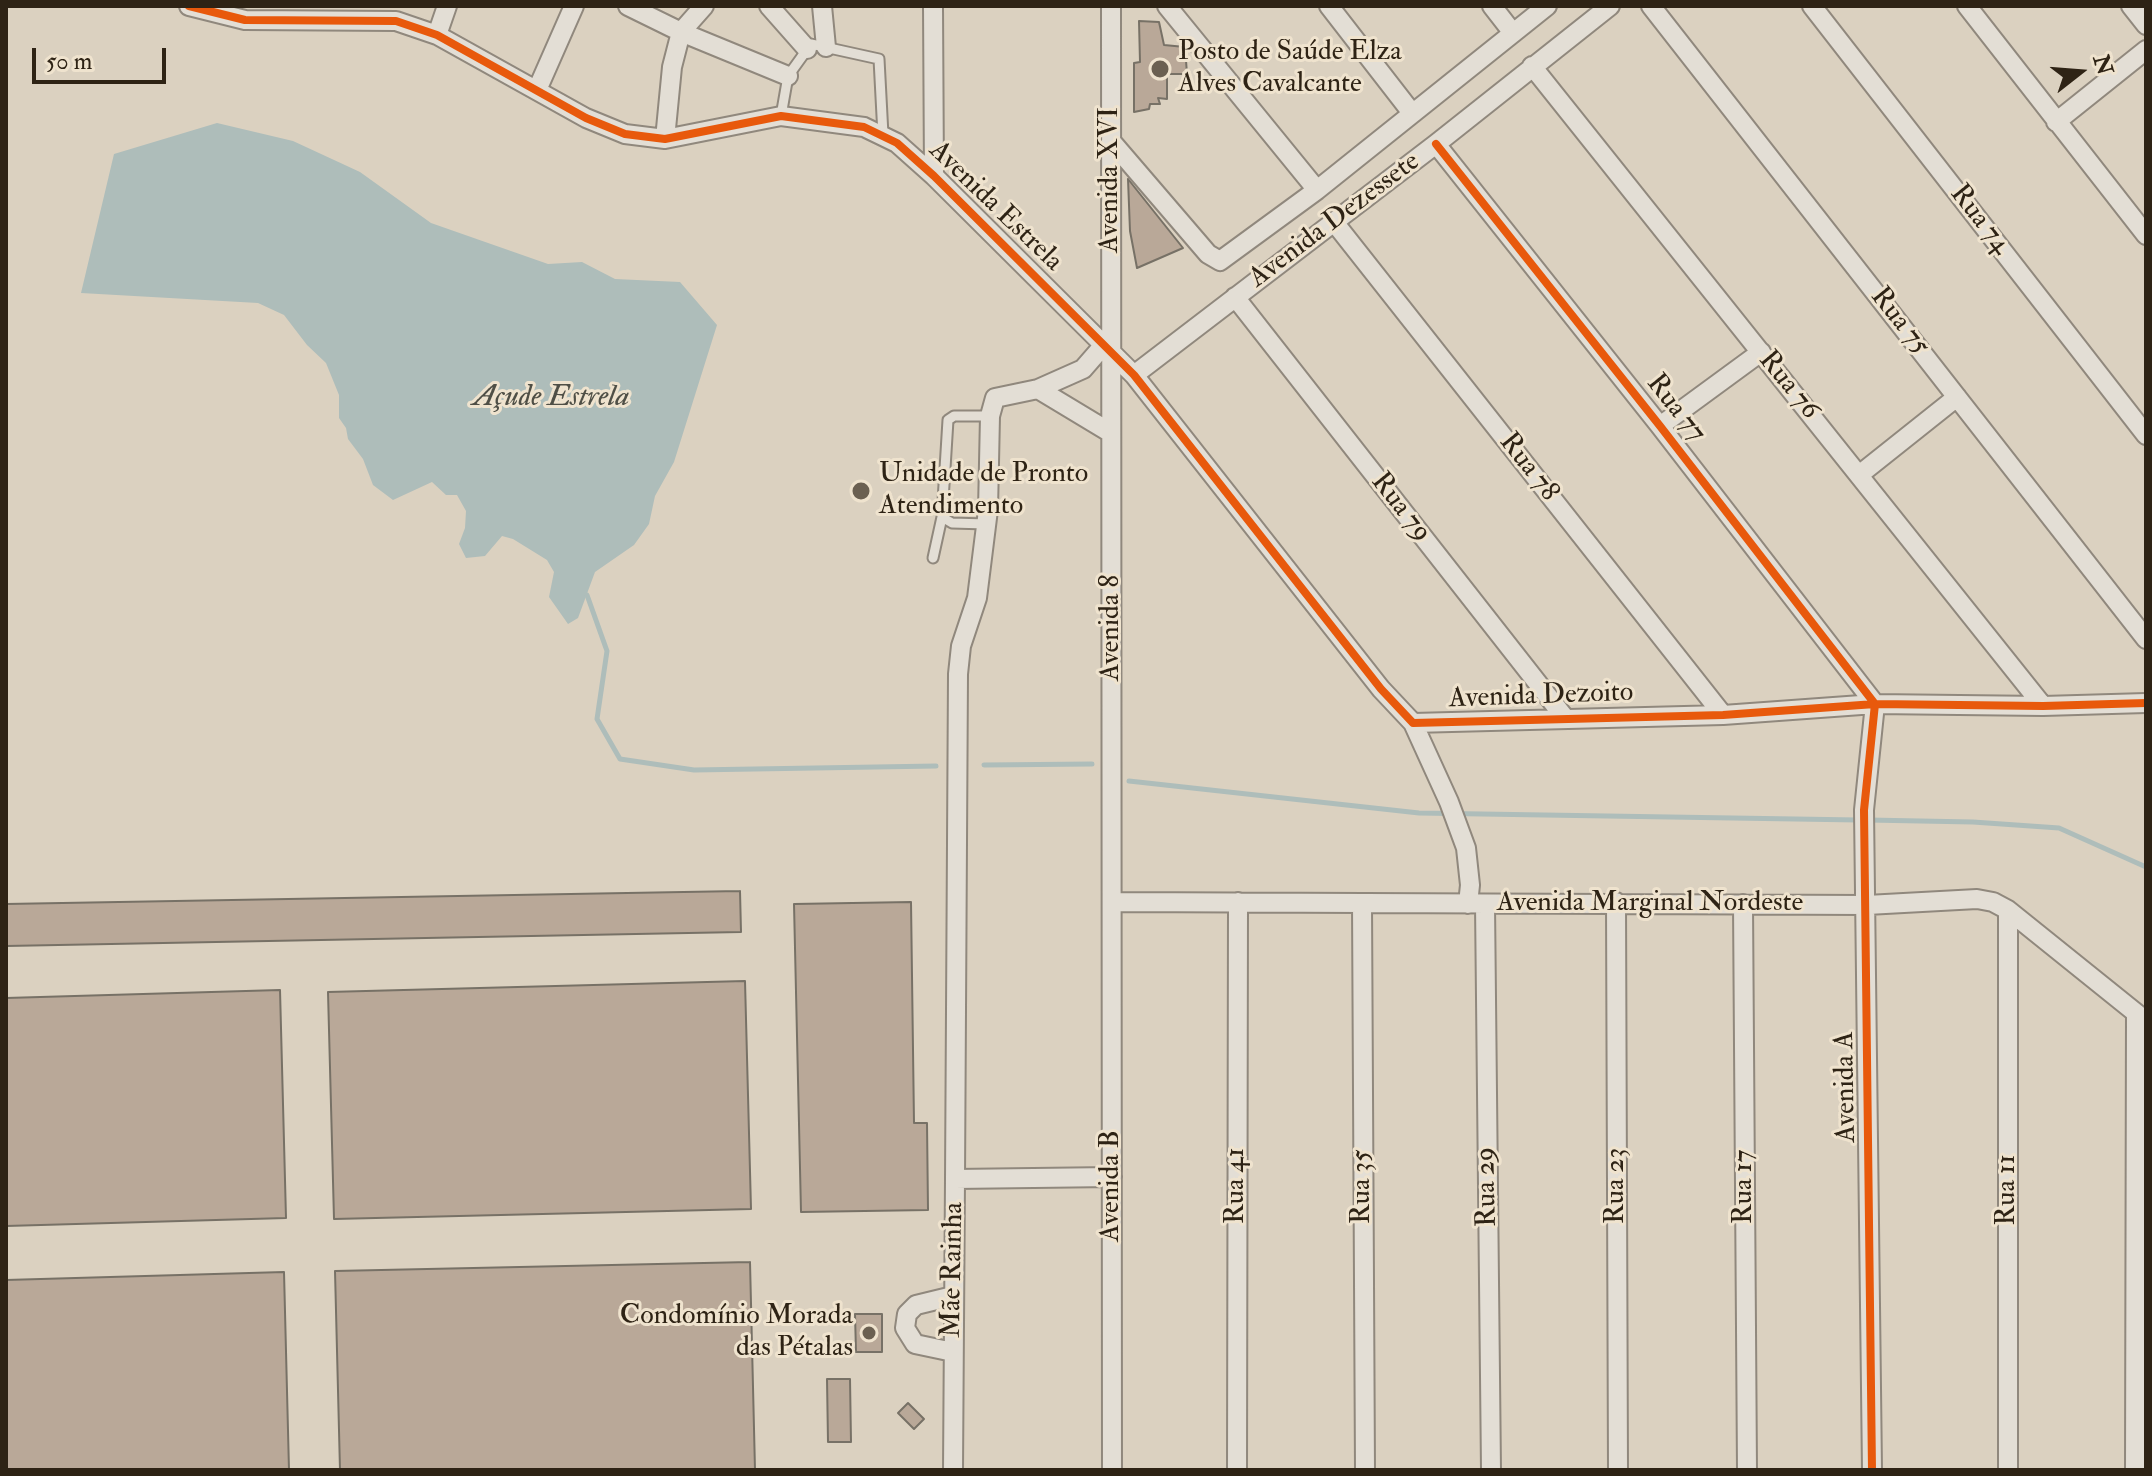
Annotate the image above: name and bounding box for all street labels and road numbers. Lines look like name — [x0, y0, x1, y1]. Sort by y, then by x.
street label: Avenida XVI — [1094, 107, 1128, 253]
street label: Avenida Estrela — [921, 135, 1069, 279]
street label: Avenida Dezessete — [1243, 146, 1427, 296]
street label: Rua 74 — [1941, 179, 2017, 261]
street label: Rua 75 — [1862, 281, 1936, 363]
street label: Rua 76 — [1750, 345, 1826, 427]
street label: Rua 77 — [1638, 368, 1712, 450]
street label: Rua 78 — [1491, 427, 1565, 509]
street label: Rua 79 — [1362, 467, 1438, 549]
street label: Avenida 8 — [1095, 575, 1129, 681]
street label: Avenida Dezoito — [1448, 677, 1634, 717]
street label: Avenida Marginal Nordeste — [1497, 887, 1803, 921]
street label: Avenida A — [1829, 1031, 1865, 1143]
street label: Avenida B — [1095, 1130, 1129, 1242]
street label: Rua 29 — [1471, 1147, 1505, 1227]
street label: Rua 41 — [1220, 1148, 1254, 1224]
street label: Rua 23 — [1600, 1148, 1634, 1224]
street label: Rua 35 — [1346, 1150, 1380, 1224]
street label: Rua 17 — [1728, 1150, 1762, 1224]
street label: Rua 11 — [1991, 1154, 2025, 1226]
street label: Mãe Rainha — [936, 1202, 972, 1338]

